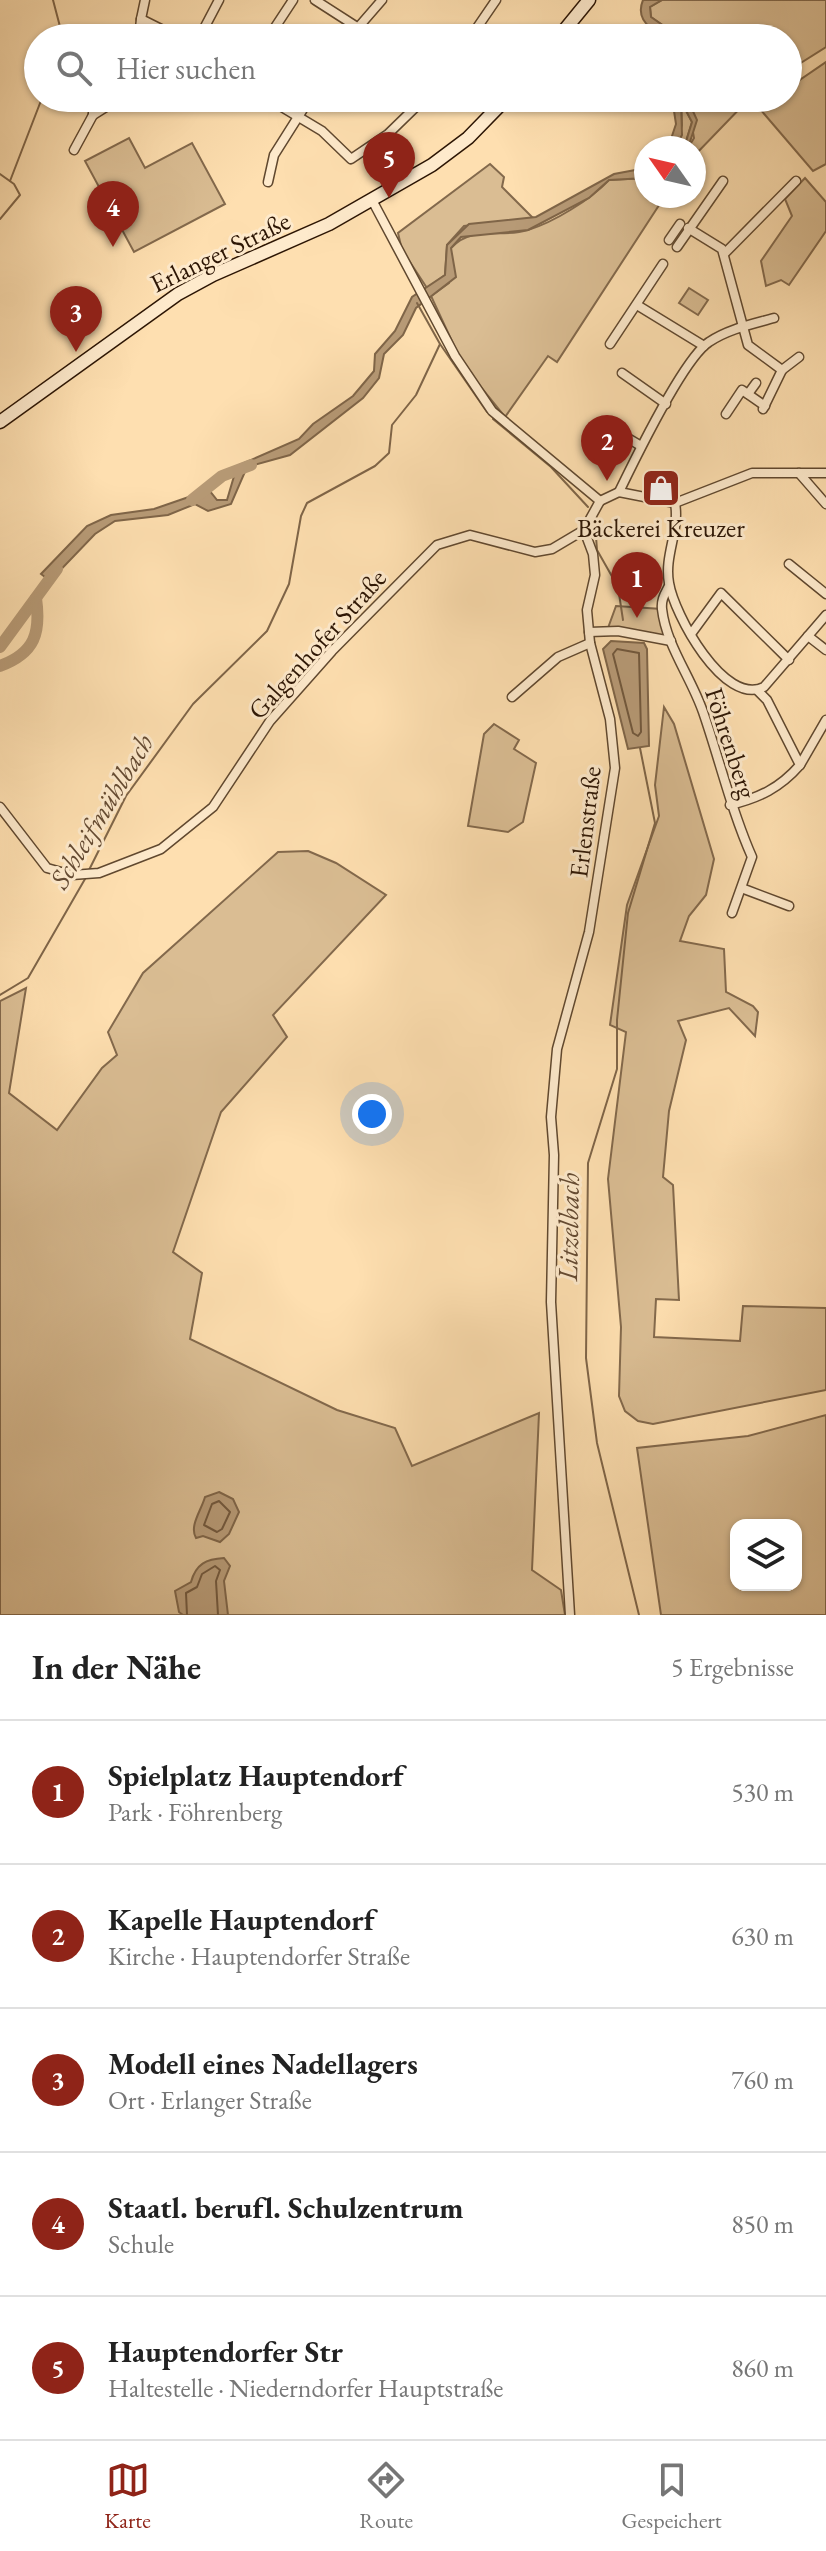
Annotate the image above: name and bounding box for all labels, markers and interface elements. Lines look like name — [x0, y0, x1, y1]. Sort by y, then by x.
search box — [24, 24, 802, 112]
icon: search — [52, 46, 96, 90]
text: Hier suchen — [116, 49, 256, 88]
pin: 5 — [363, 132, 415, 198]
north arrow — [634, 136, 706, 208]
pin: 4 — [87, 181, 139, 247]
street label: Erlanger Straße — [144, 203, 296, 301]
pin: 3 — [50, 286, 102, 352]
pin: 2 — [581, 415, 633, 481]
shop icon: Bäckerei Kreuzer — [640, 467, 682, 509]
place label: Bäckerei Kreuzer — [577, 511, 745, 545]
pin: 1 — [611, 552, 663, 618]
street label: Galgenhofer Straße — [240, 562, 394, 726]
street label: Föhrenberg — [697, 683, 765, 803]
water label: Schleifmühlbach — [40, 727, 161, 896]
street label: Erlenstraße — [561, 764, 609, 880]
your location — [352, 1094, 392, 1134]
water label: Litzelbach — [549, 1172, 587, 1283]
map controls — [730, 1519, 802, 1591]
button: layers — [730, 1519, 802, 1591]
text: In der Nähe — [32, 1645, 201, 1689]
text: 5 Ergebnisse — [671, 1650, 794, 1684]
text: Spielplatz Hauptendorf — [108, 1756, 404, 1795]
text: 1 — [51, 1775, 65, 1809]
text: 530 m — [731, 1775, 794, 1809]
text: Park · Föhrenberg — [108, 1795, 282, 1829]
text: Kapelle Hauptendorf — [108, 1900, 374, 1939]
text: 2 — [51, 1919, 65, 1953]
text: 630 m — [731, 1919, 794, 1953]
text: Kirche · Hauptendorfer Straße — [108, 1939, 410, 1973]
text: Modell eines Nadellagers — [108, 2044, 418, 2083]
text: 3 — [51, 2063, 65, 2097]
text: 760 m — [731, 2063, 794, 2097]
text: Ort · Erlanger Straße — [108, 2083, 312, 2117]
text: Staatl. berufl. Schulzentrum — [108, 2188, 464, 2227]
text: 4 — [51, 2207, 65, 2241]
text: 850 m — [731, 2207, 794, 2241]
text: Schule — [108, 2227, 174, 2261]
text: Hauptendorfer Str — [108, 2332, 343, 2371]
text: 5 — [51, 2351, 65, 2385]
text: 860 m — [731, 2351, 794, 2385]
text: Haltestelle · Niederndorfer Hauptstraße — [108, 2371, 503, 2405]
tab: Karte — [104, 2458, 151, 2535]
tab: Route — [359, 2458, 413, 2535]
tab: Gespeichert — [621, 2458, 722, 2535]

